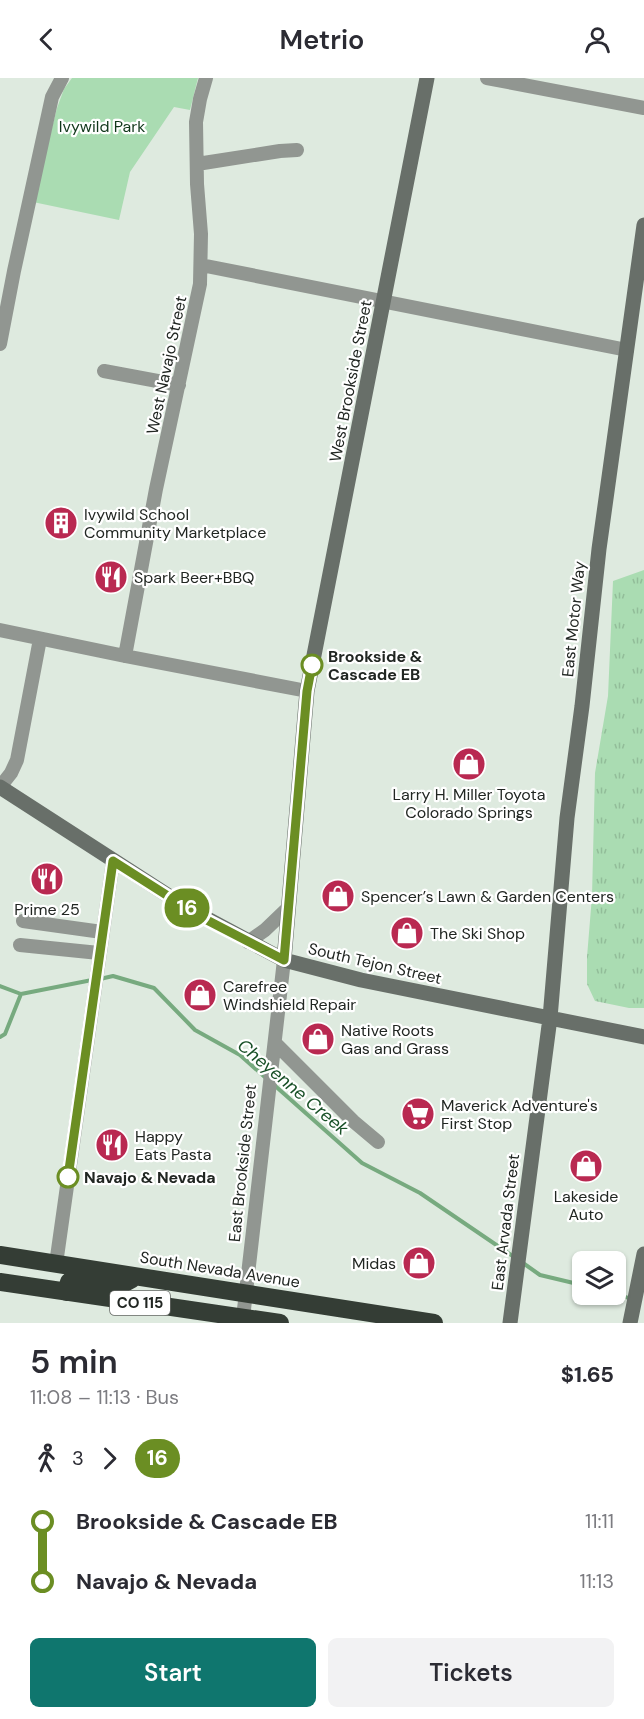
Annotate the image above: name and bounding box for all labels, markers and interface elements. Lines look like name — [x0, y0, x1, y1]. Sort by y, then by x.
text: Metrio — [280, 22, 364, 57]
icon: back — [30, 23, 63, 56]
icon: person — [581, 23, 614, 56]
park label: Ivywild Park — [59, 116, 145, 137]
street label: West Navajo Street — [142, 294, 191, 436]
street label: West Brookside Street — [324, 298, 376, 464]
place label: Ivywild School Community Marketplace — [84, 504, 266, 543]
building icon: Ivywild School Community Marketplace — [43, 505, 79, 541]
restaurant icon: Spark Beer+BBQ — [93, 559, 129, 595]
street label: East Motor Way — [557, 560, 590, 678]
place label: Spark Beer+BBQ — [134, 567, 254, 588]
place label: Brookside & Cascade EB — [328, 646, 423, 685]
marker: Brookside & Cascade EB — [301, 654, 323, 676]
shop icon: Larry H. Miller Toyota Colorado Springs — [451, 746, 487, 782]
place label: Larry H. Miller Toyota Colorado Springs — [393, 784, 545, 823]
restaurant icon: Prime 25 — [29, 861, 65, 897]
shop icon: Spencer’s Lawn & Garden Centers — [320, 878, 356, 914]
place label: Spencer’s Lawn & Garden Centers — [361, 886, 614, 907]
line badge: 16 — [160, 888, 214, 928]
text: 16 — [177, 894, 197, 922]
place label: Prime 25 — [14, 899, 80, 920]
shop icon: The Ski Shop — [389, 915, 425, 951]
place label: The Ski Shop — [430, 923, 525, 944]
street label: South Tejon Street — [306, 938, 444, 989]
place label: Carefree Windshield Repair — [223, 976, 356, 1015]
shop icon: Carefree Windshield Repair — [182, 977, 218, 1013]
place label: Native Roots Gas and Grass — [341, 1020, 449, 1059]
shop icon: Native Roots Gas and Grass — [300, 1021, 336, 1057]
water label: Cheyenne Creek — [232, 1033, 354, 1141]
street label: East Brookside Street — [224, 1083, 261, 1243]
place label: Maverick Adventure's First Stop — [441, 1095, 598, 1134]
supermarket icon: Maverick Adventure's First Stop — [400, 1096, 436, 1132]
place label: Happy Eats Pasta — [135, 1126, 211, 1165]
restaurant icon: Happy Eats Pasta — [94, 1127, 130, 1163]
shop icon: Lakeside Auto — [568, 1148, 604, 1184]
street label: East Arvada Street — [487, 1153, 524, 1292]
marker: Navajo & Nevada — [57, 1166, 79, 1188]
place label: Navajo & Nevada — [84, 1167, 216, 1188]
place label: Lakeside Auto — [554, 1186, 618, 1225]
shop icon: Midas — [401, 1245, 437, 1281]
street label: South Nevada Avenue — [138, 1246, 301, 1293]
map controls — [572, 1251, 626, 1305]
button: layers — [572, 1251, 626, 1305]
place label: Midas — [352, 1253, 396, 1274]
road number: CO 115 — [110, 1291, 170, 1315]
text: 5 min — [30, 1340, 118, 1383]
text: $1.65 — [561, 1360, 614, 1389]
text: 11:08 – 11:13 · Bus — [30, 1384, 179, 1410]
icon: walk — [30, 1442, 63, 1475]
icon: forward — [93, 1442, 126, 1475]
text: 16 — [147, 1444, 168, 1472]
text: 3 — [72, 1445, 84, 1471]
text: Brookside & Cascade EB — [76, 1507, 338, 1536]
text: 11:11 — [585, 1508, 614, 1534]
text: Navajo & Nevada — [76, 1567, 257, 1596]
text: 11:13 — [579, 1568, 614, 1594]
button: Start — [30, 1638, 316, 1707]
button: Tickets — [328, 1638, 614, 1707]

